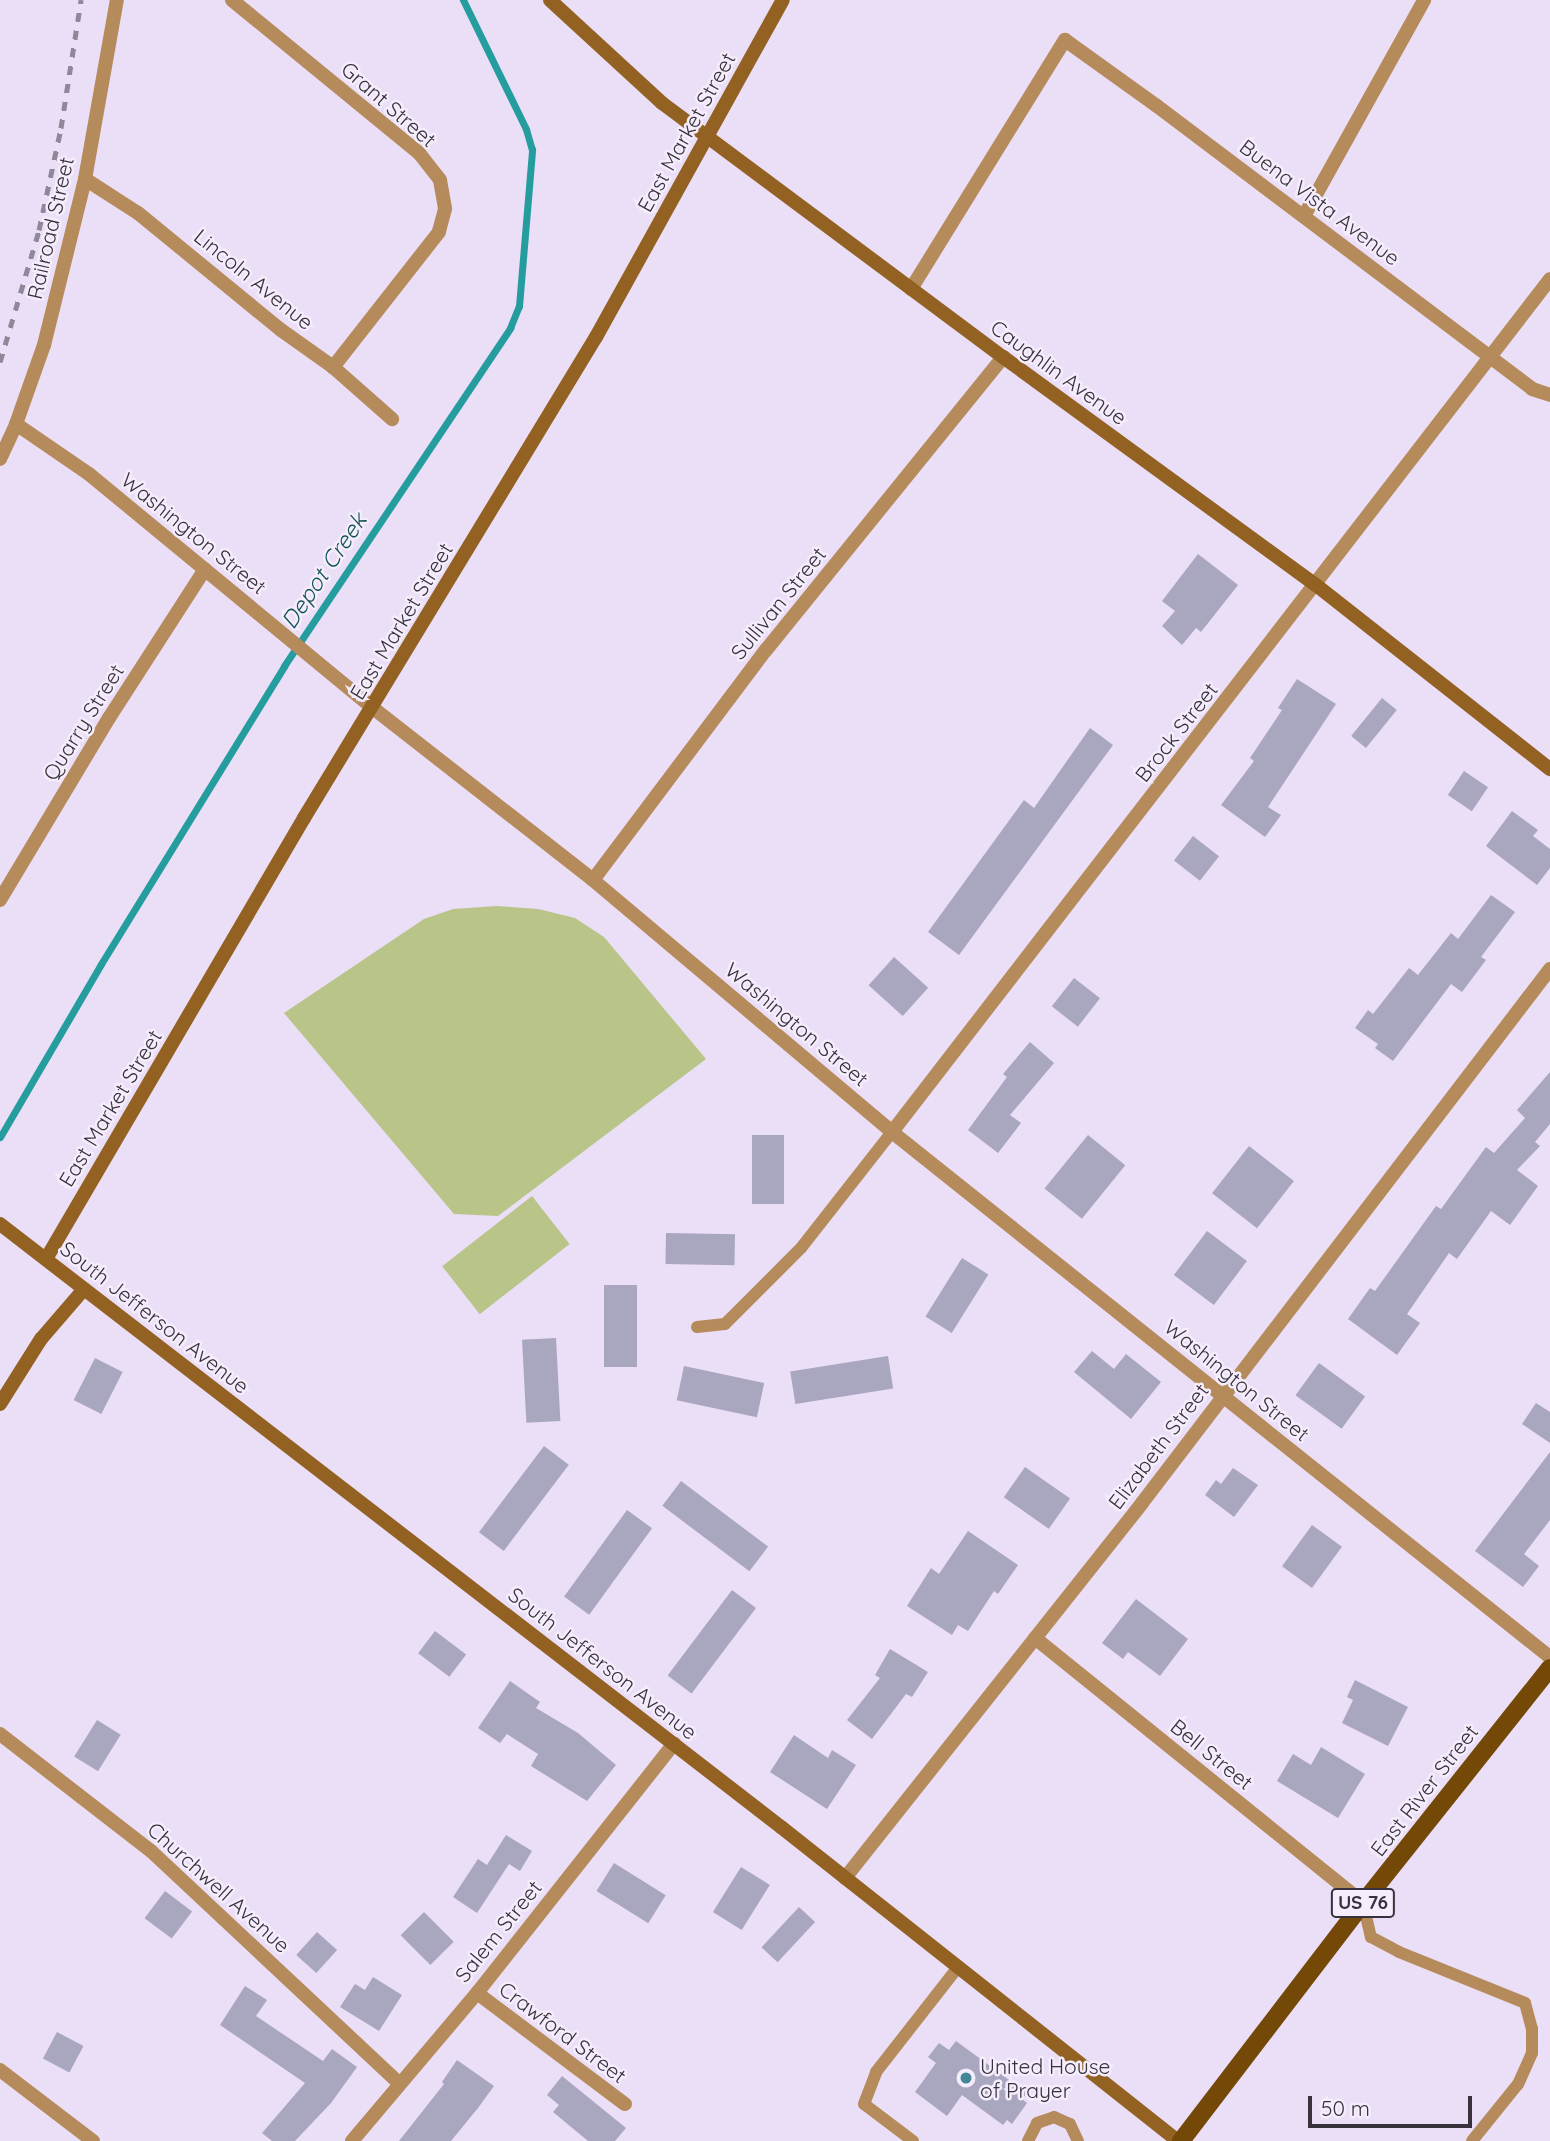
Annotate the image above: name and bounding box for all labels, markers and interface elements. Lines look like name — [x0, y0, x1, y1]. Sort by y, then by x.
street label: East Market Street — [632, 48, 740, 216]
street label: Grant Street — [336, 56, 442, 152]
street label: Buena Vista Avenue — [1235, 134, 1405, 270]
street label: Railroad Street — [21, 154, 79, 302]
street label: Lincoln Avenue — [189, 223, 319, 335]
street label: Caughlin Avenue — [986, 314, 1132, 430]
street label: Washington Street — [116, 467, 272, 599]
water label: Depot Creek — [275, 508, 373, 634]
street label: East Market Street — [344, 538, 458, 704]
street label: Sullivan Street — [725, 542, 831, 664]
street label: Quarry Street — [37, 659, 129, 785]
street label: Brock Street — [1129, 677, 1223, 787]
street label: Washington Street — [720, 957, 874, 1091]
street label: East Market Street — [53, 1025, 167, 1191]
street label: South Jefferson Avenue — [56, 1236, 254, 1398]
street label: Washington Street — [1159, 1314, 1315, 1446]
street label: Elizabeth Street — [1103, 1378, 1213, 1514]
street label: South Jefferson Avenue — [504, 1582, 702, 1744]
street label: Bell Street — [1166, 1713, 1258, 1795]
street label: East River Street — [1365, 1719, 1483, 1861]
street label: Churchwell Avenue — [143, 1816, 295, 1958]
street label: Salem Street — [449, 1875, 547, 1987]
road number: US 76 — [1330, 1887, 1396, 1918]
street label: Crawford Street — [494, 1976, 632, 2088]
place label: United House of Prayer — [980, 2053, 1110, 2103]
marker: United House of Prayer — [958, 2070, 974, 2086]
scale bar — [1312, 2082, 1476, 2126]
text: 50 m — [1321, 2095, 1370, 2121]

